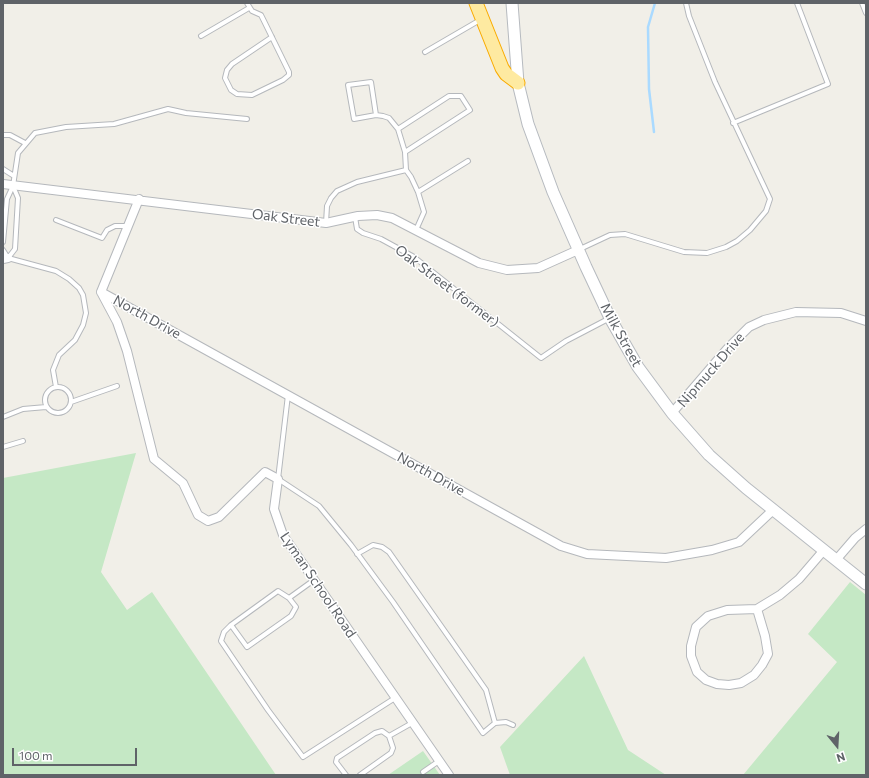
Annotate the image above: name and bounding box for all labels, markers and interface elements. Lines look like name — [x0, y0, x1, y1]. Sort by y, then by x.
street label: Oak Street — [251, 205, 321, 231]
street label: Oak Street (former) — [392, 241, 502, 331]
street label: North Drive — [110, 292, 184, 342]
street label: Milk Street — [597, 300, 645, 370]
street label: Nipmuck Drive — [674, 329, 748, 411]
street label: North Drive — [394, 449, 468, 499]
street label: Lyman School Road — [276, 529, 360, 641]
north arrow — [817, 726, 857, 766]
scale bar — [14, 740, 139, 766]
text: 100 m — [19, 748, 53, 762]
text: N — [835, 750, 847, 765]

